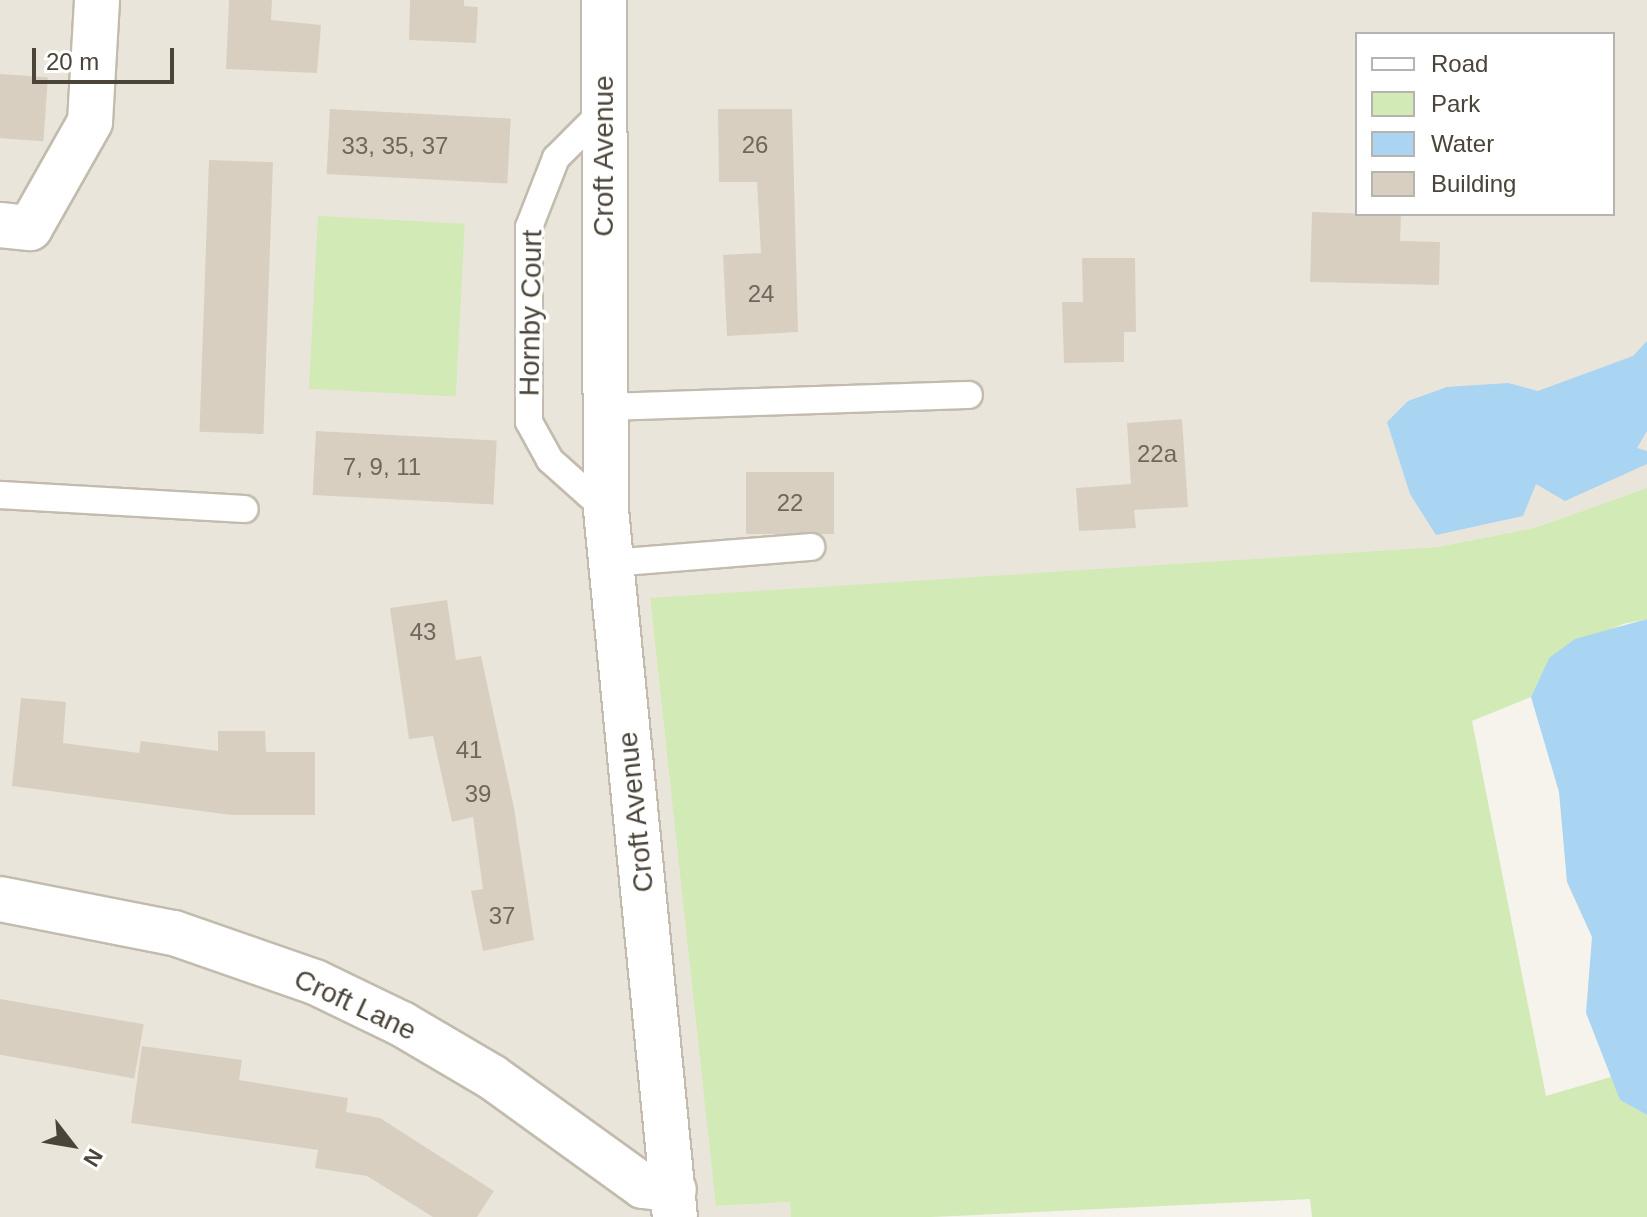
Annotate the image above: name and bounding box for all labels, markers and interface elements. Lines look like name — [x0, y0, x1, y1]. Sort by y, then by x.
scale bar — [36, 32, 178, 82]
legend — [1355, 32, 1615, 216]
text: 20 m — [46, 48, 99, 75]
text: Road — [1431, 50, 1488, 77]
street label: Croft Avenue — [587, 75, 621, 237]
text: Park — [1431, 90, 1480, 117]
text: Water — [1431, 130, 1494, 157]
house number: 26 — [742, 131, 768, 159]
house number: 33, 35, 37 — [342, 132, 448, 160]
text: Building — [1431, 170, 1516, 197]
street label: Hornby Court — [513, 229, 549, 397]
house number: 24 — [748, 280, 774, 308]
house number: 22a — [1137, 440, 1177, 468]
house number: 7, 9, 11 — [343, 453, 421, 481]
house number: 22 — [777, 489, 803, 517]
house number: 43 — [410, 618, 436, 646]
street label: Croft Avenue — [611, 729, 661, 895]
house number: 41 — [456, 736, 482, 764]
house number: 39 — [465, 780, 491, 808]
house number: 37 — [489, 902, 515, 930]
street label: Croft Lane — [289, 962, 421, 1048]
north arrow — [32, 1105, 112, 1185]
text: N — [78, 1144, 108, 1171]

